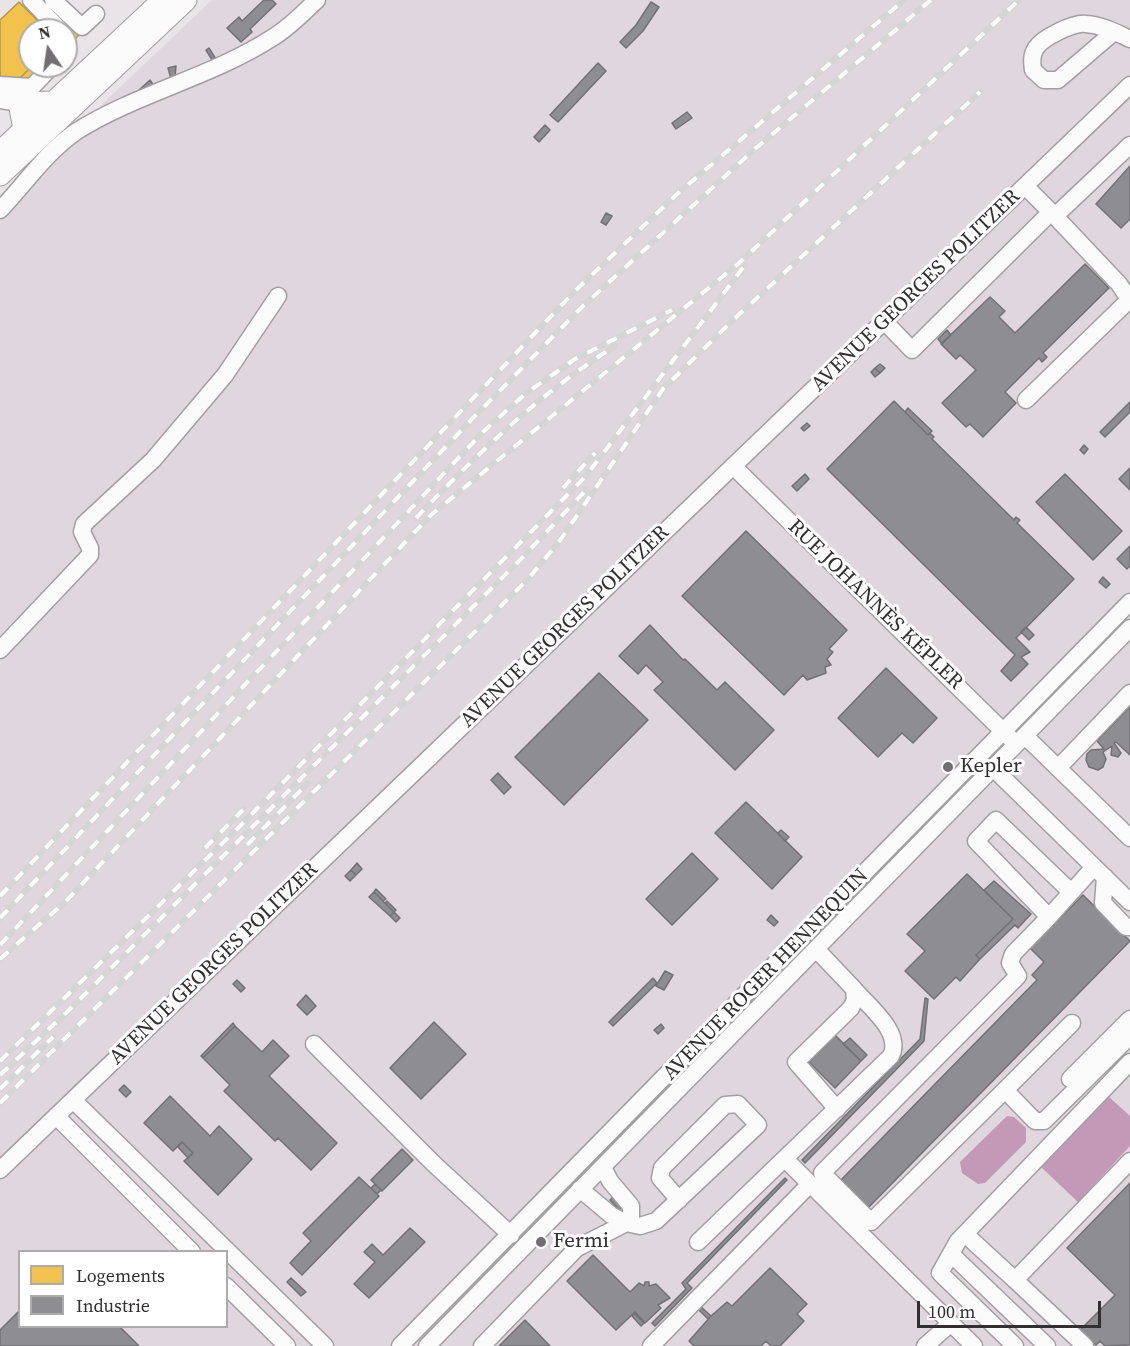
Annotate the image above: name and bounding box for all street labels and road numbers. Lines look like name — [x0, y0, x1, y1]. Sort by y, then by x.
street label: AVENUE GEORGES POLITZER — [807, 185, 1025, 397]
street label: RUE JOHANNÈS KÉPLER — [782, 515, 968, 695]
street label: AVENUE GEORGES POLITZER — [456, 521, 674, 733]
street label: AVENUE GEORGES POLITZER — [105, 858, 323, 1070]
street label: AVENUE ROGER HENNEQUIN — [658, 864, 874, 1086]

